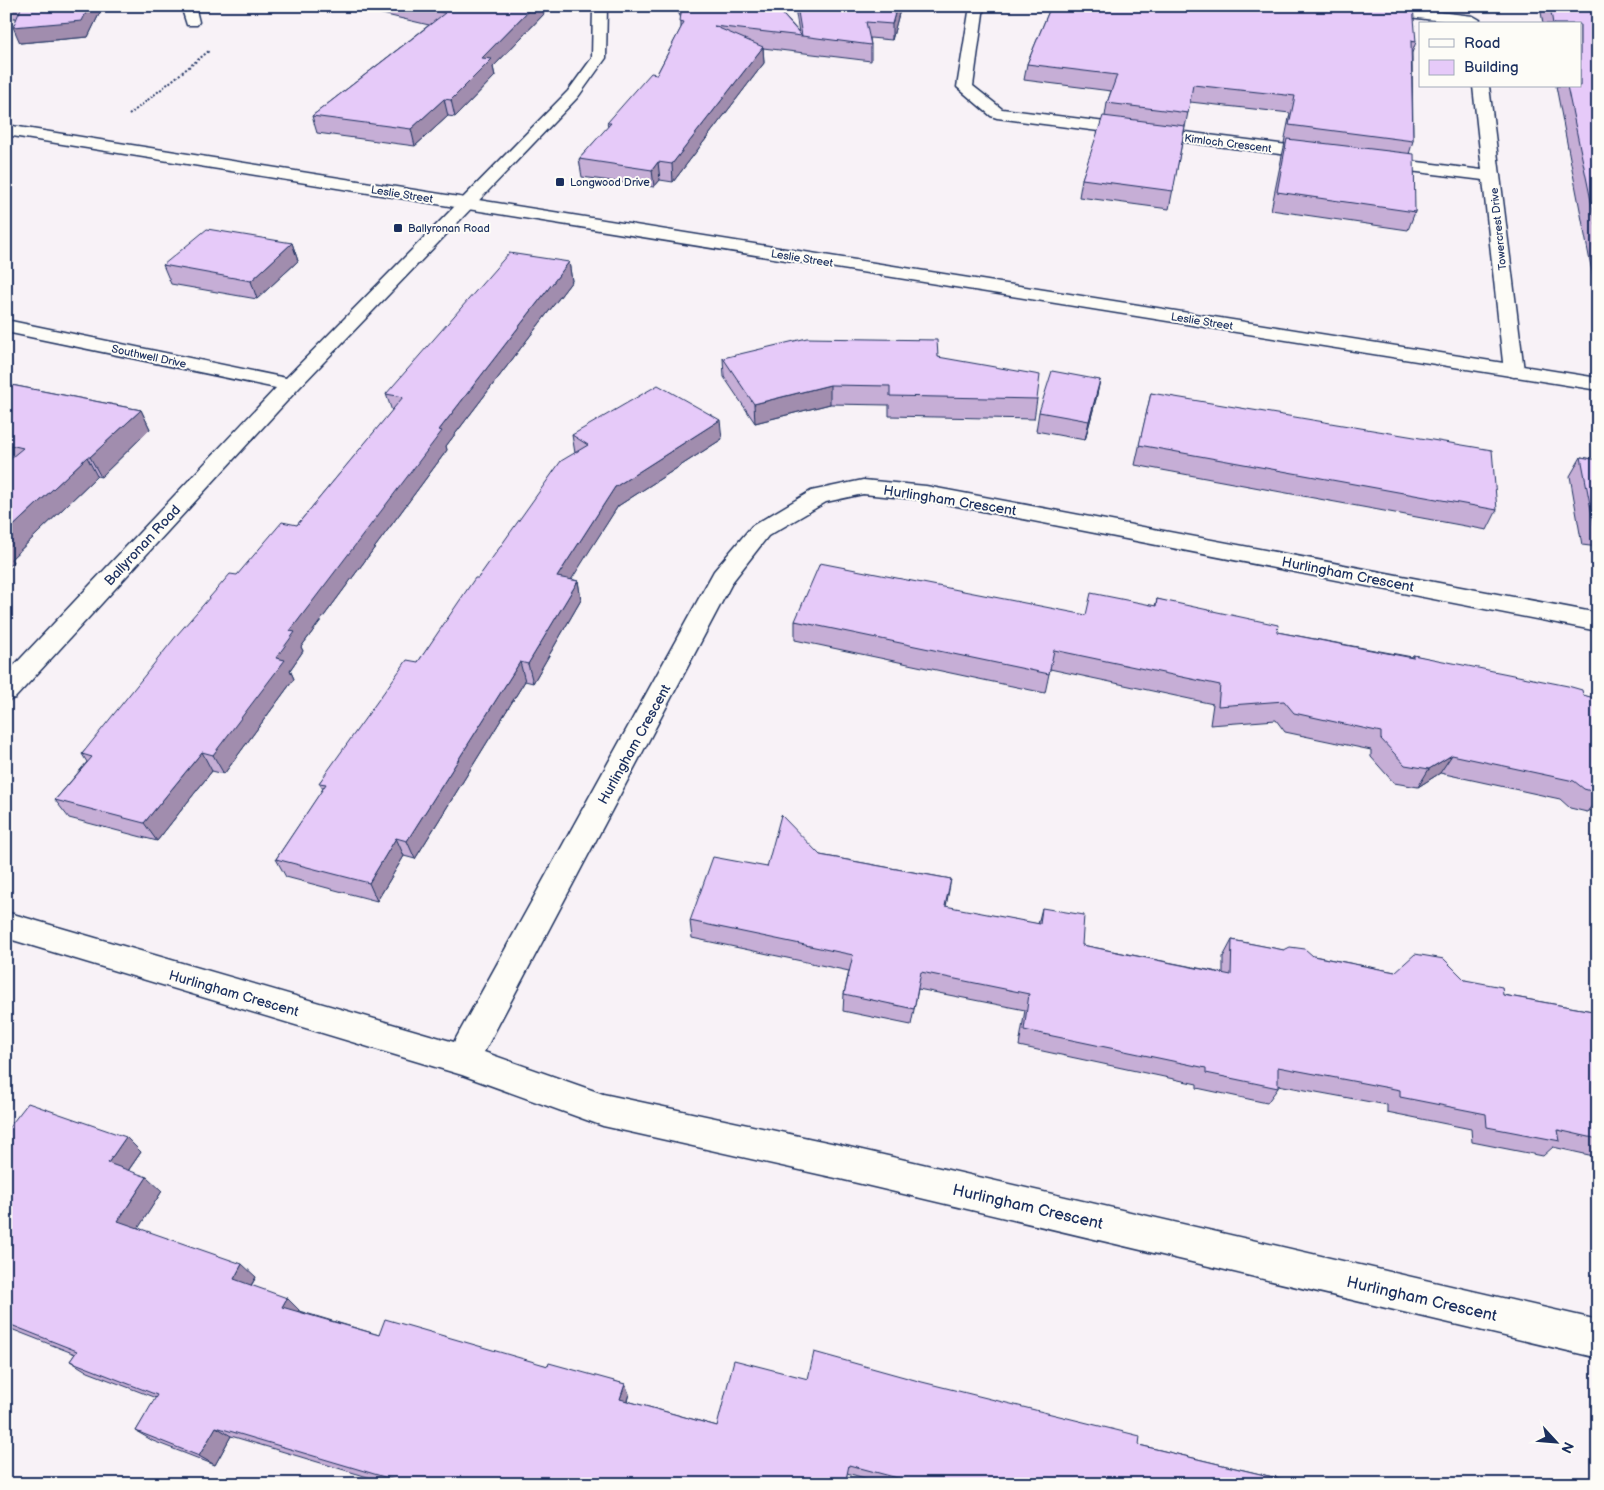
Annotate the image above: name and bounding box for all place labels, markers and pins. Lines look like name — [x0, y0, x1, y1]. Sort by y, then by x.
marker: Longwood Drive — [554, 176, 566, 188]
place label: Longwood Drive — [570, 176, 650, 189]
marker: Ballyronan Road — [392, 222, 404, 234]
place label: Ballyronan Road — [408, 222, 490, 235]

